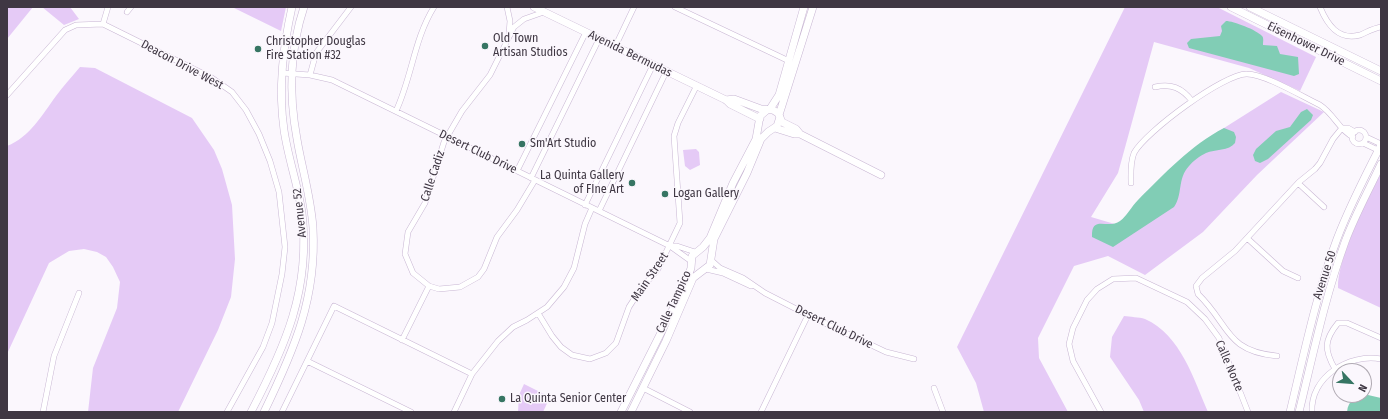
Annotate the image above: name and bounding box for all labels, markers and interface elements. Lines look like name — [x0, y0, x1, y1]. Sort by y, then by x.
street label: Eisenhower Drive — [1265, 19, 1347, 69]
street label: Avenida Bermudas — [586, 27, 674, 81]
place label: Old Town Artisan Studios — [493, 32, 568, 60]
place label: Christopher Douglas Fire Station #32 — [266, 35, 366, 63]
street label: Deacon Drive West — [138, 37, 226, 93]
marker: Old Town Artisan Studios — [480, 41, 490, 51]
marker: Christopher Douglas Fire Station #32 — [253, 44, 263, 54]
street label: Desert Club Drive — [437, 127, 519, 177]
place label: Sm'Art Studio — [530, 137, 596, 151]
marker: Sm'Art Studio — [517, 139, 527, 149]
street label: Calle Cadiz — [418, 149, 448, 203]
place label: La Quinta Gallery of FIne Art — [540, 169, 624, 197]
marker: La Quinta Gallery of FIne Art — [627, 178, 637, 188]
place label: Logan Gallery — [673, 187, 739, 201]
street label: Avenue 52 — [290, 188, 310, 238]
marker: Logan Gallery — [660, 189, 670, 199]
street label: Avenue 50 — [1310, 249, 1340, 301]
street label: Main Street — [628, 250, 672, 304]
street label: Calle Tampico — [653, 268, 695, 336]
street label: Desert Club Drive — [793, 302, 875, 352]
street label: Calle Norte — [1212, 338, 1246, 394]
north arrow — [1332, 363, 1372, 403]
text: N — [1355, 382, 1370, 394]
place label: La Quinta Senior Center — [510, 392, 626, 406]
marker: La Quinta Senior Center — [497, 394, 507, 404]

